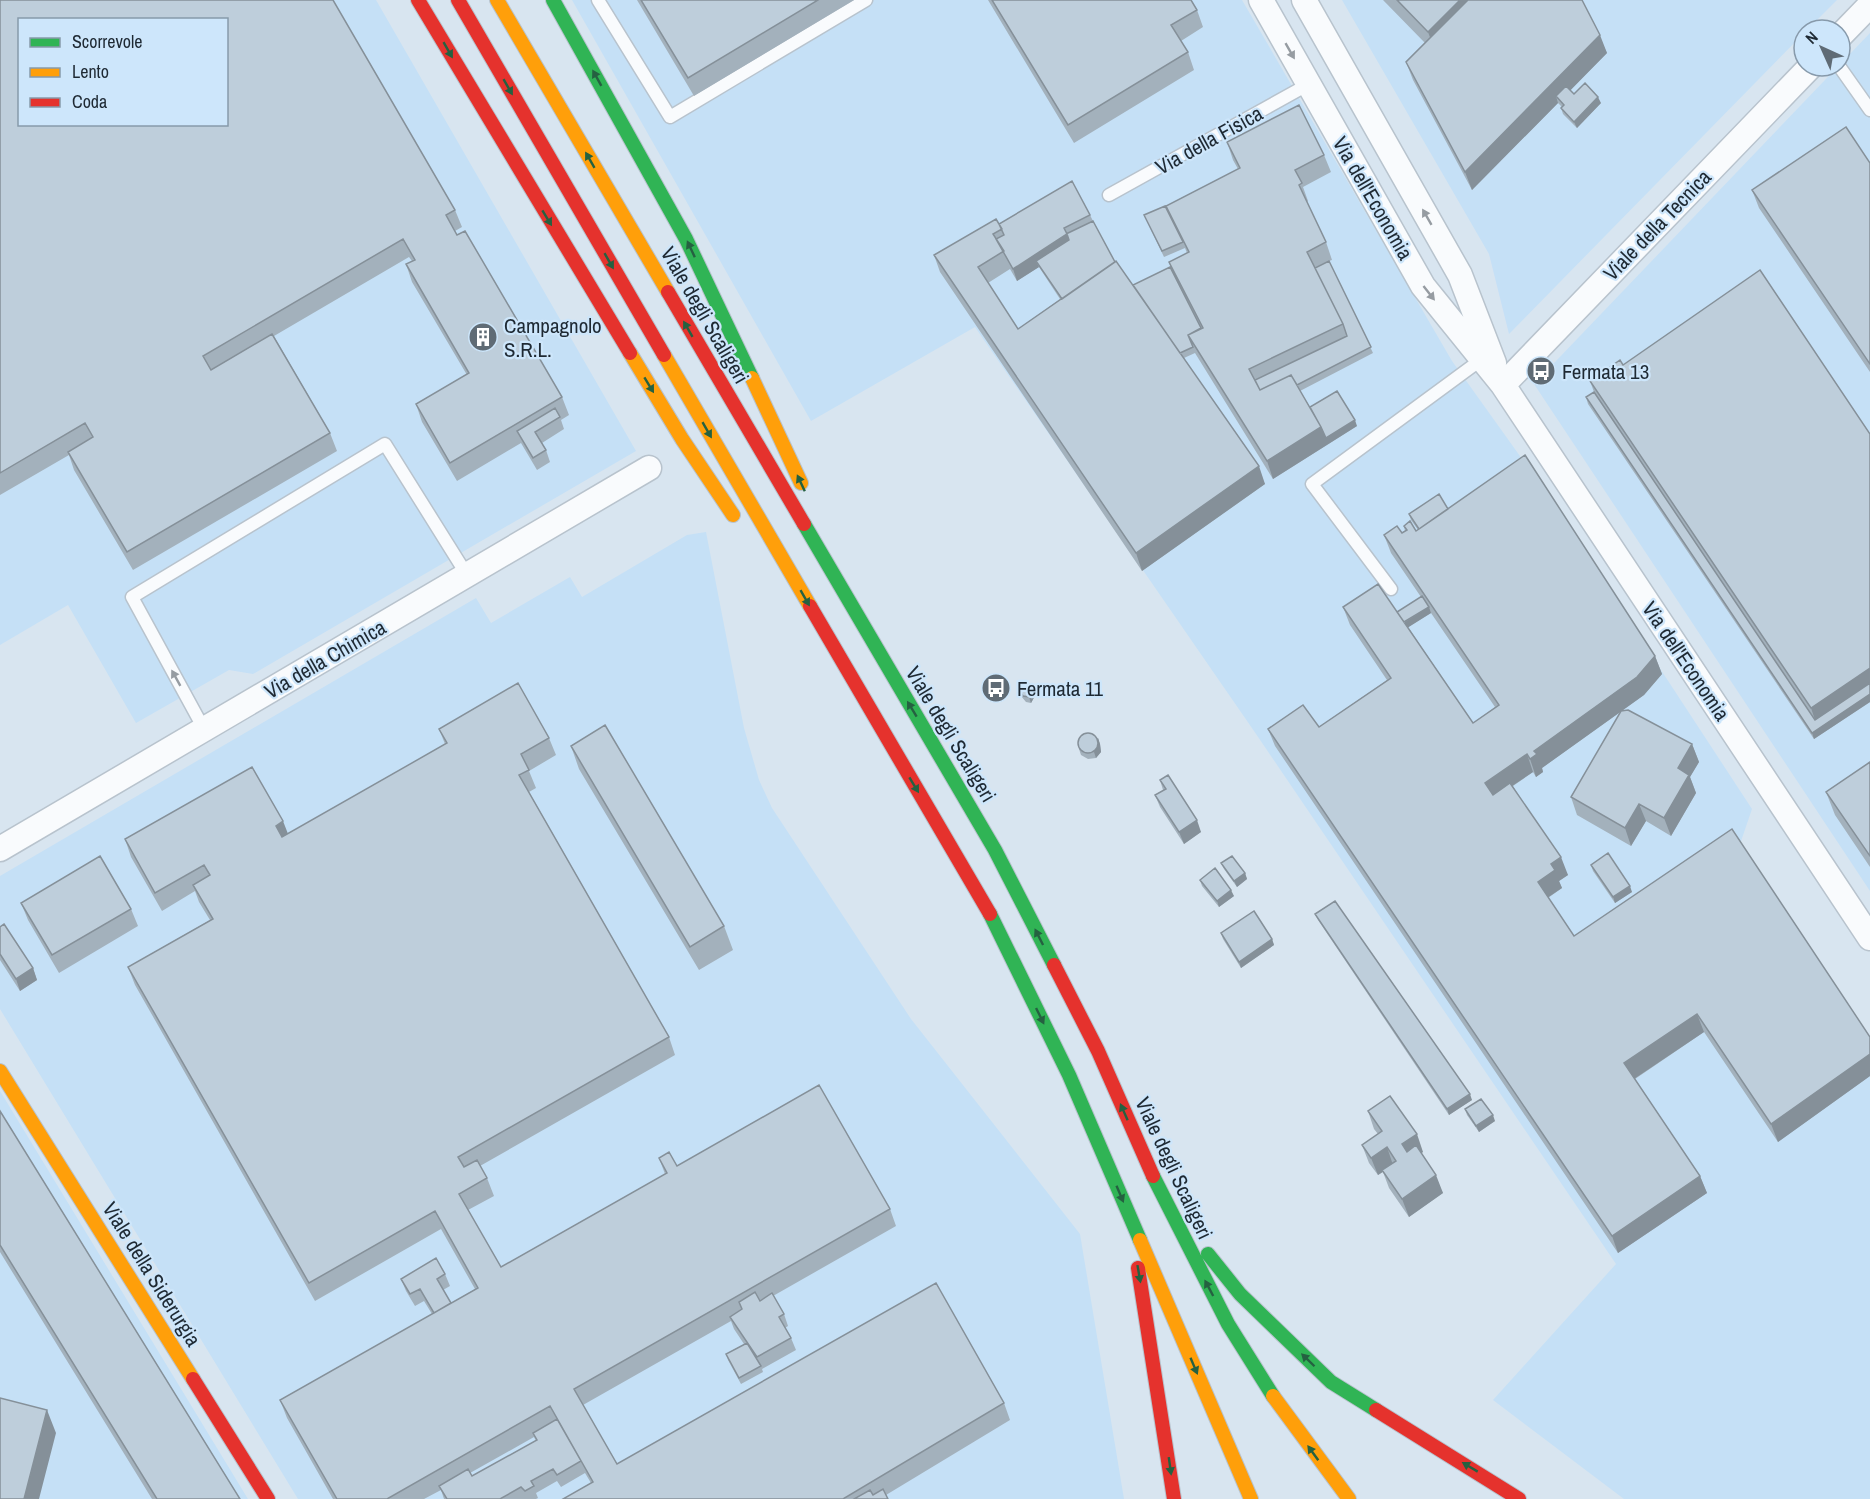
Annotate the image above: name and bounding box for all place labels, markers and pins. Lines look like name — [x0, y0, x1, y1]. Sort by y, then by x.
place label: Campagnolo S.R.L. — [504, 311, 602, 364]
building icon: Campagnolo S.R.L. — [467, 321, 499, 353]
bus stop icon: Fermata 13 — [1525, 355, 1557, 387]
place label: Fermata 13 — [1562, 357, 1649, 386]
bus stop icon: Fermata 11 — [980, 672, 1012, 704]
place label: Fermata 11 — [1017, 674, 1103, 703]

